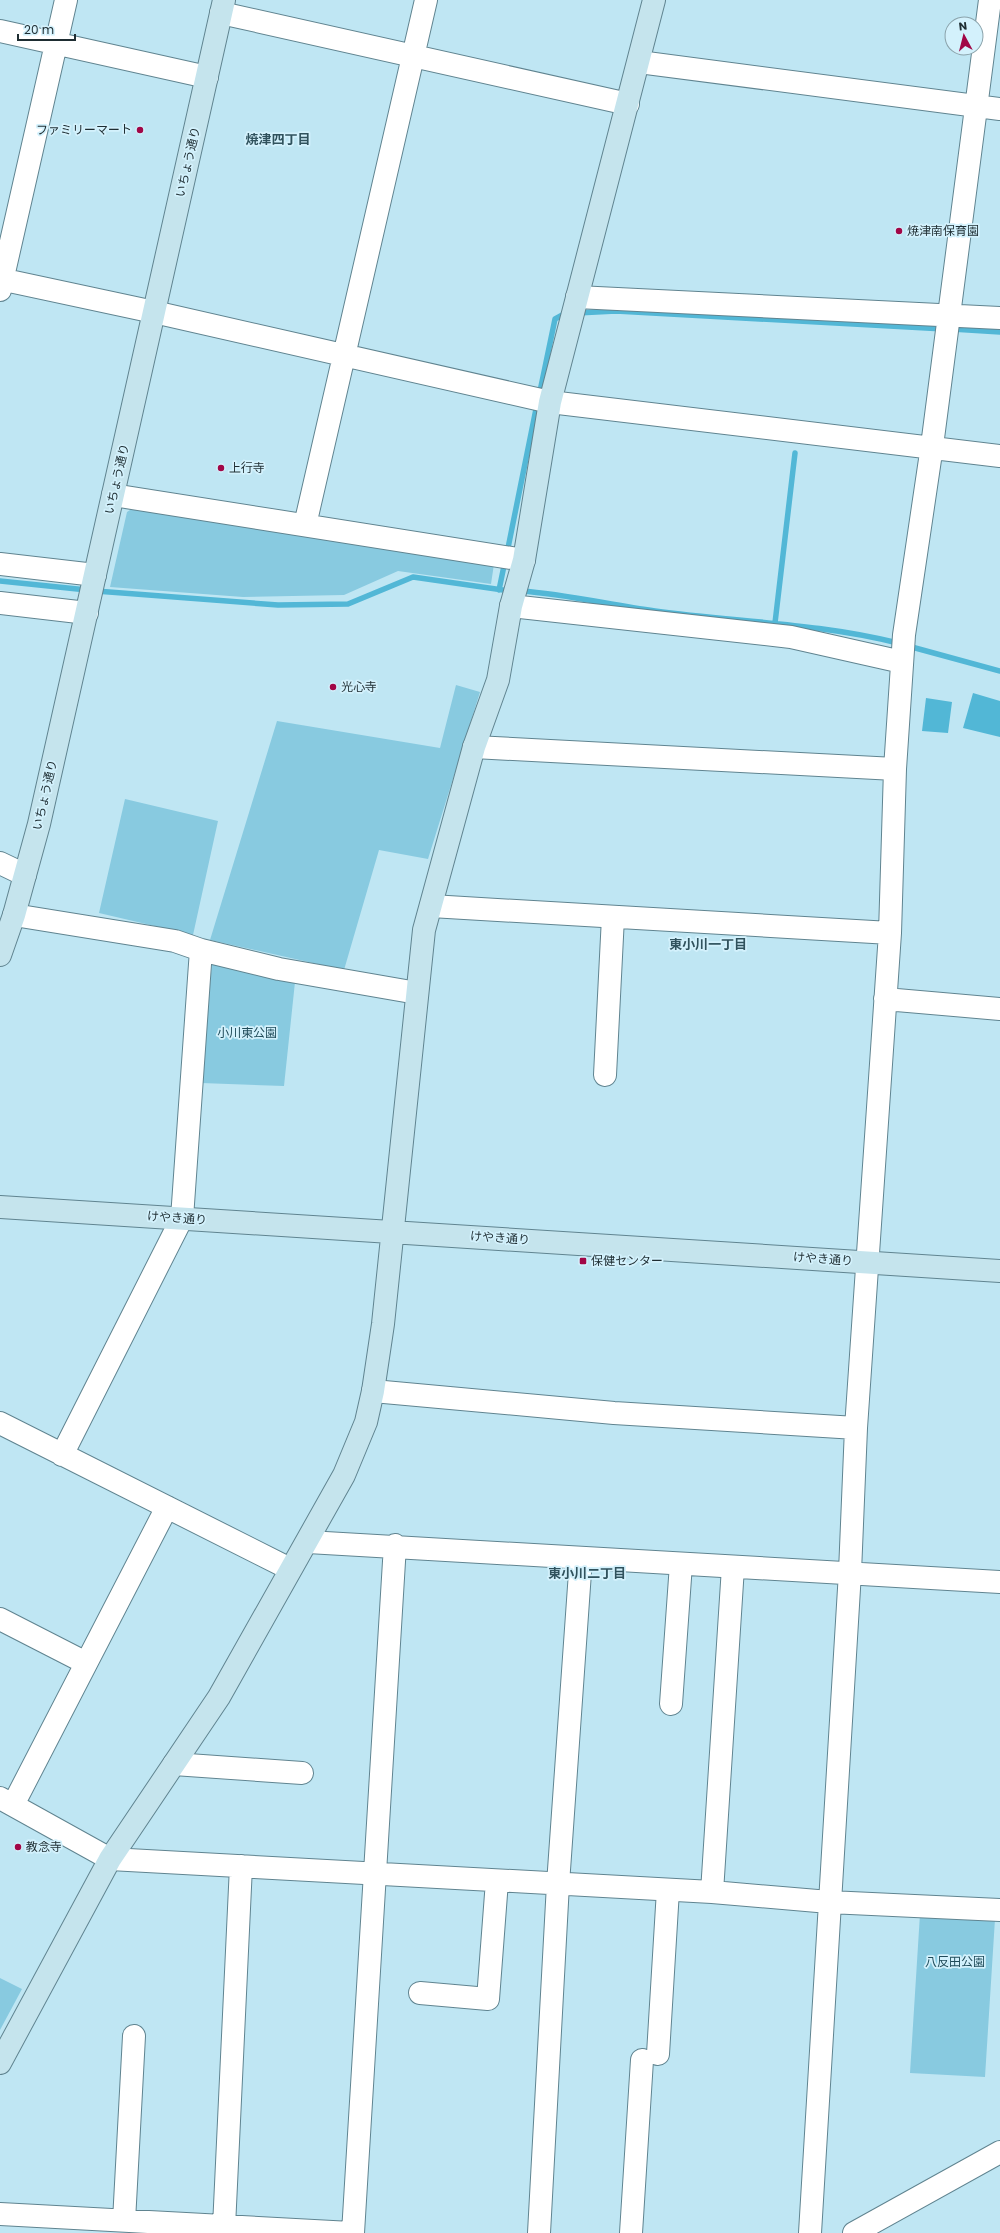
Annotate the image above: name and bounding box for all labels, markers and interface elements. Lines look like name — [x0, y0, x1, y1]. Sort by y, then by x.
scale bar — [18, 16, 75, 42]
north arrow — [944, 16, 984, 56]
text: N — [958, 18, 968, 35]
text: 20 m — [24, 21, 54, 38]
place label: ファミリーマート — [36, 121, 132, 138]
marker: ファミリーマート — [135, 125, 145, 135]
street label: いちょう通り — [171, 125, 204, 199]
district label: 焼津四丁目 — [245, 130, 311, 149]
place label: 焼津南保育園 — [907, 222, 979, 239]
marker: 焼津南保育園 — [894, 226, 904, 236]
street label: いちょう通り — [100, 442, 133, 516]
place label: 上行寺 — [229, 459, 265, 476]
marker: 上行寺 — [216, 463, 226, 473]
place label: 光心寺 — [341, 678, 377, 695]
marker: 光心寺 — [328, 682, 338, 692]
street label: いちょう通り — [28, 758, 61, 832]
district label: 東小川一丁目 — [669, 935, 747, 954]
park label: 小川東公園 — [217, 1024, 277, 1041]
street label: けやき通り — [147, 1207, 208, 1228]
street label: けやき通り — [470, 1227, 531, 1248]
street label: けやき通り — [793, 1248, 854, 1269]
place label: 保健センター — [591, 1252, 663, 1269]
marker: 保健センター — [578, 1256, 588, 1266]
district label: 東小川二丁目 — [548, 1564, 626, 1583]
place label: 教念寺 — [26, 1838, 62, 1855]
marker: 教念寺 — [13, 1842, 23, 1852]
park label: 八反田公園 — [925, 1953, 985, 1970]

